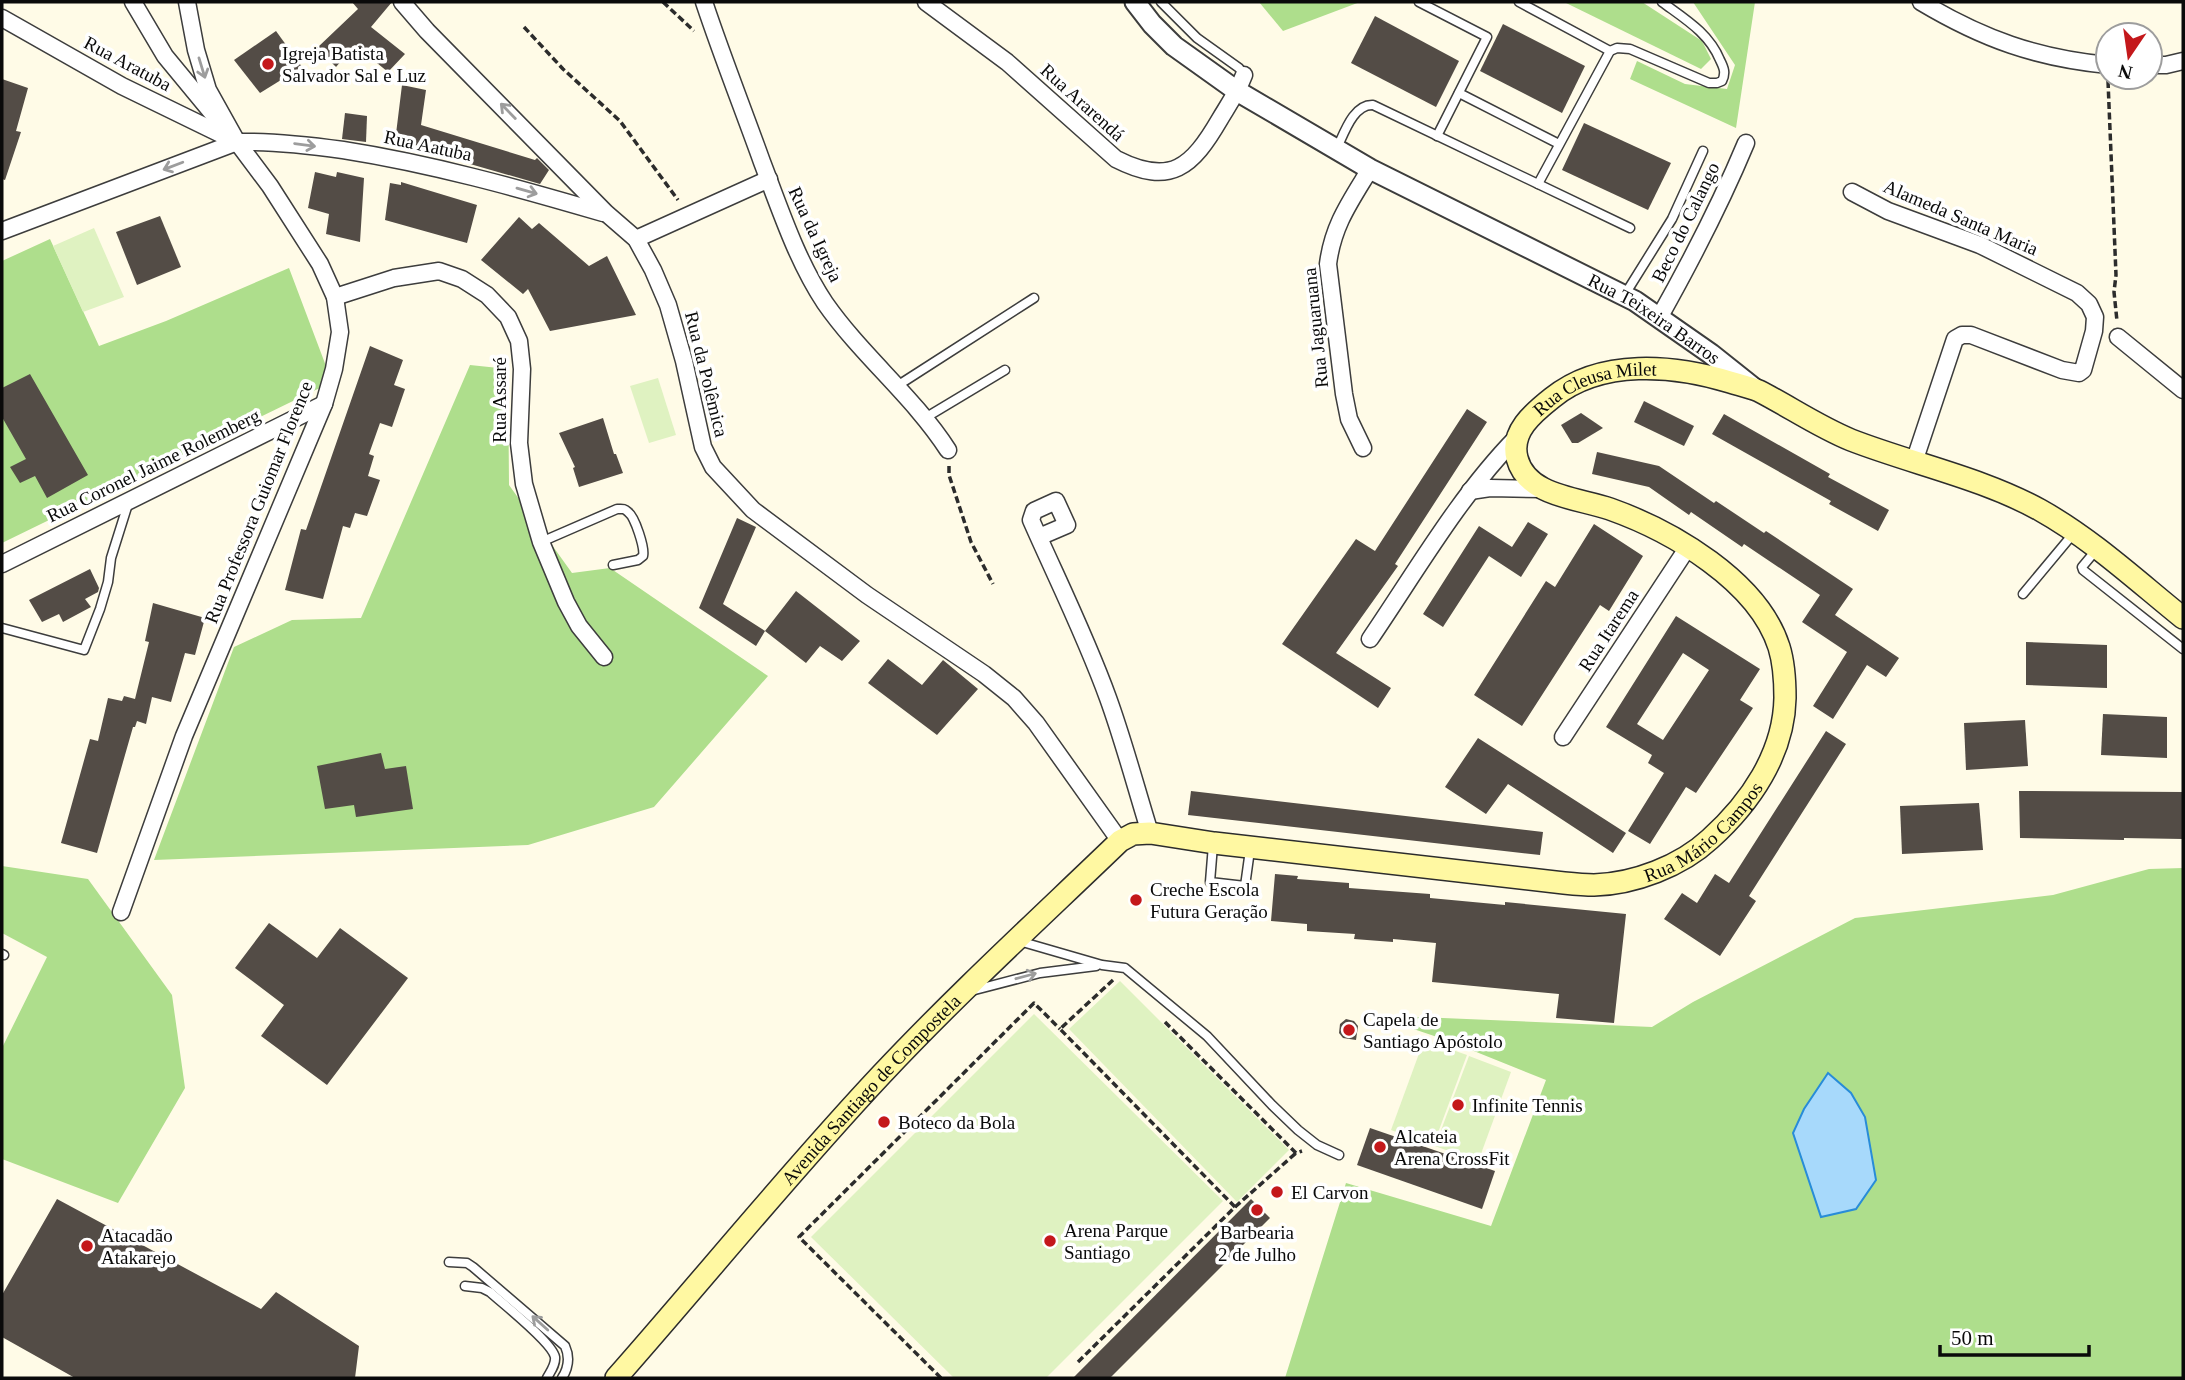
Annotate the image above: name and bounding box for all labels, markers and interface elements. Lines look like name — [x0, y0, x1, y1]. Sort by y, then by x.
north arrow — [2094, 21, 2164, 91]
street label: Rua Aratuba — [81, 32, 175, 95]
place label: Igreja Batista Salvador Sal e Luz — [282, 43, 426, 86]
marker: Igreja Batista Salvador Sal e Luz — [260, 56, 276, 72]
one-way arrow — [196, 57, 209, 79]
street label: Rua Ararendá — [1037, 59, 1129, 146]
text: N — [2116, 60, 2134, 84]
one-way arrow — [499, 103, 516, 120]
street label: Rua Aatuba — [382, 126, 474, 165]
one-way arrow — [293, 139, 316, 152]
street label: Beco do Calango — [1647, 159, 1724, 286]
one-way arrow — [163, 161, 185, 174]
street label: Alameda Santa Maria — [1880, 175, 2042, 260]
street label: Rua da Igreja — [784, 183, 847, 286]
one-way arrow — [516, 185, 538, 198]
street label: Rua Jaguaruana — [1299, 266, 1332, 389]
street label: Rua Teixeira Barros — [1585, 269, 1724, 368]
street label: Rua da Polêmica — [681, 309, 732, 440]
street label: Rua Assaré — [489, 357, 510, 443]
street label: Rua Cleusa Milet — [1529, 358, 1658, 420]
street label: Rua Professora Guiomar Florence — [200, 378, 317, 626]
street label: Rua Coronel Jaime Rolemberg — [43, 404, 264, 526]
street label: Rua Itarema — [1574, 585, 1643, 675]
street label: Rua Mário Campos — [1641, 778, 1767, 886]
place label: Creche Escola Futura Geração — [1150, 879, 1268, 922]
marker: Creche Escola Futura Geração — [1128, 892, 1144, 908]
one-way arrow — [1014, 969, 1036, 982]
street label: Avenida Santiago de Compostela — [777, 990, 965, 1189]
place label: Capela de Santiago Apóstolo — [1363, 1009, 1503, 1052]
marker: Capela de Santiago Apóstolo — [1341, 1022, 1357, 1038]
place label: Infinite Tennis — [1472, 1095, 1583, 1116]
marker: Infinite Tennis — [1450, 1097, 1466, 1113]
place label: Boteco da Bola — [898, 1112, 1016, 1133]
marker: Boteco da Bola — [876, 1114, 892, 1130]
place label: Alcateia Arena CrossFit — [1394, 1126, 1510, 1169]
marker: Alcateia Arena CrossFit — [1372, 1139, 1388, 1155]
place label: El Carvon — [1291, 1182, 1369, 1203]
marker: El Carvon — [1269, 1184, 1285, 1200]
marker: Barbearia 2 de Julho — [1249, 1202, 1265, 1218]
place label: Arena Parque Santiago — [1064, 1220, 1168, 1263]
place label: Barbearia 2 de Julho — [1218, 1222, 1296, 1265]
place label: Atacadão Atakarejo — [101, 1225, 176, 1268]
marker: Arena Parque Santiago — [1042, 1233, 1058, 1249]
marker: Atacadão Atakarejo — [79, 1238, 95, 1254]
scale bar — [1940, 1314, 2089, 1358]
one-way arrow — [531, 1315, 549, 1331]
text: 50 m — [1951, 1326, 1994, 1350]

